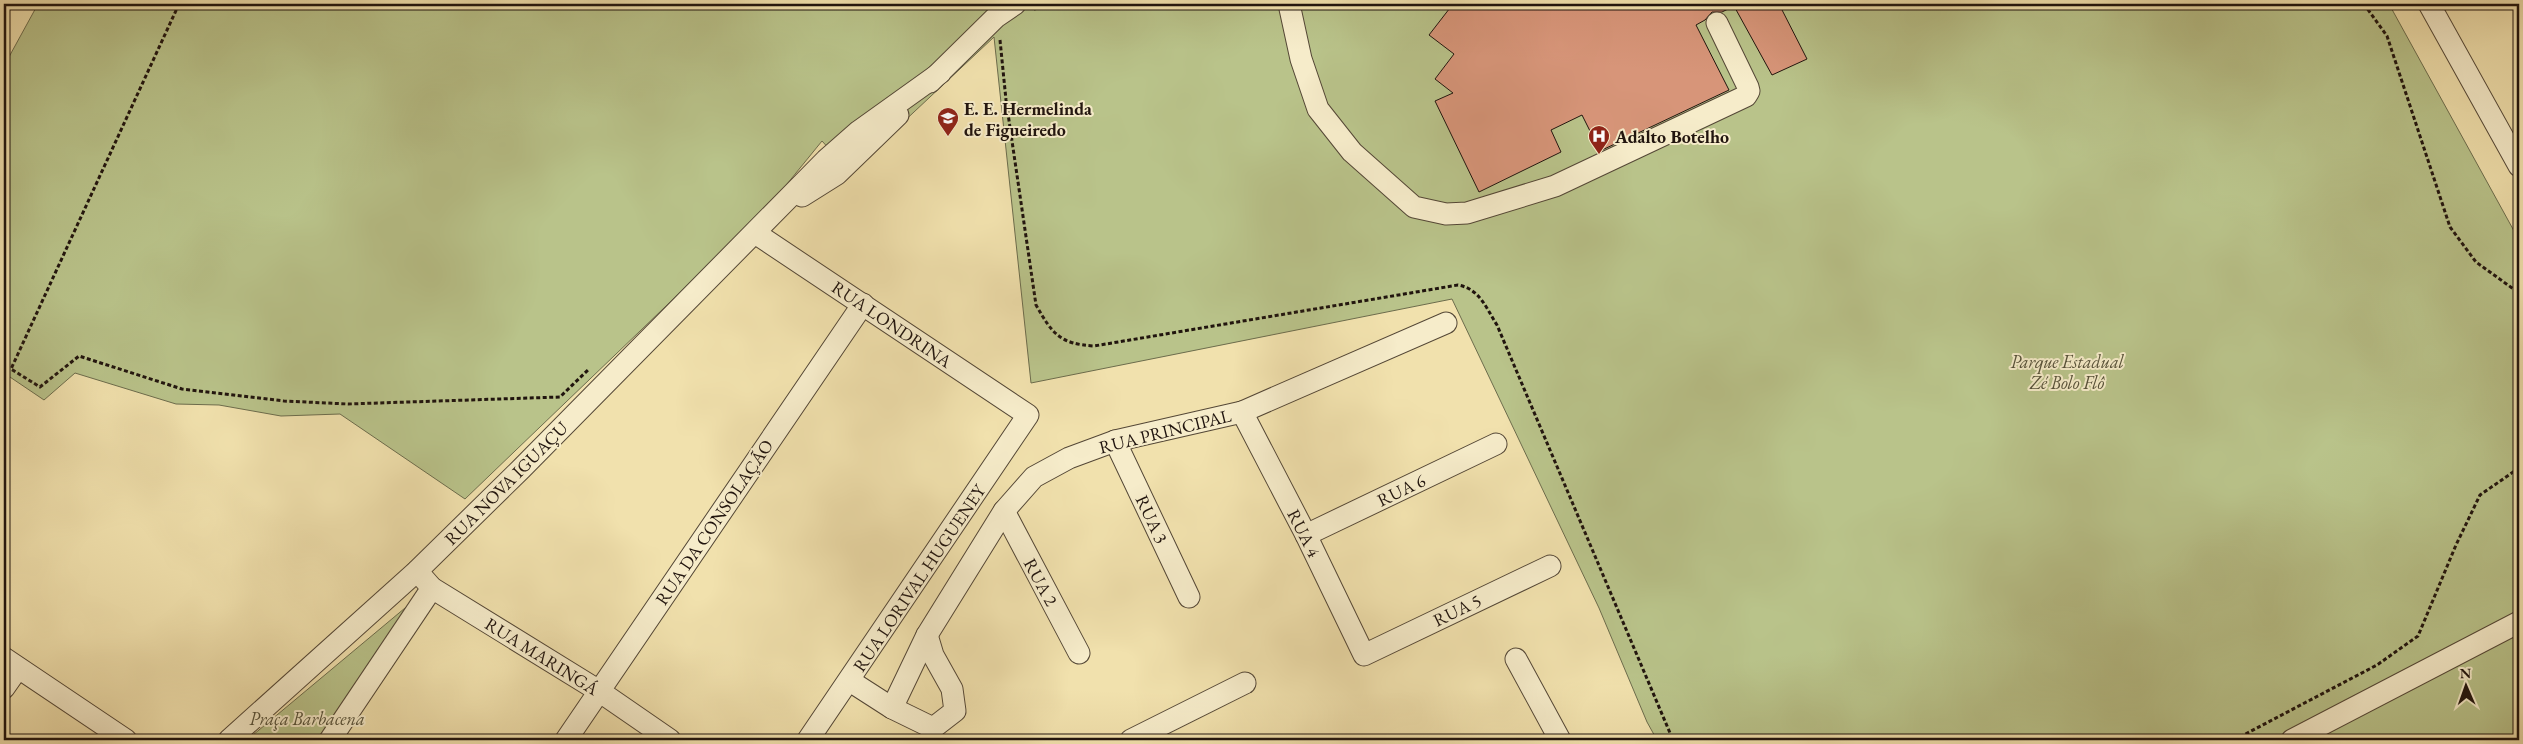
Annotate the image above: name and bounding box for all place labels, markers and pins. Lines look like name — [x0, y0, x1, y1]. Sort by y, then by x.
place label: E. E. Hermelinda de Figueiredo — [964, 97, 1092, 141]
school or university icon: E. E. Hermelinda de Figueiredo — [936, 106, 960, 137]
hospital icon: Adalto Botelho — [1587, 124, 1611, 155]
place label: Adalto Botelho — [1614, 125, 1729, 148]

